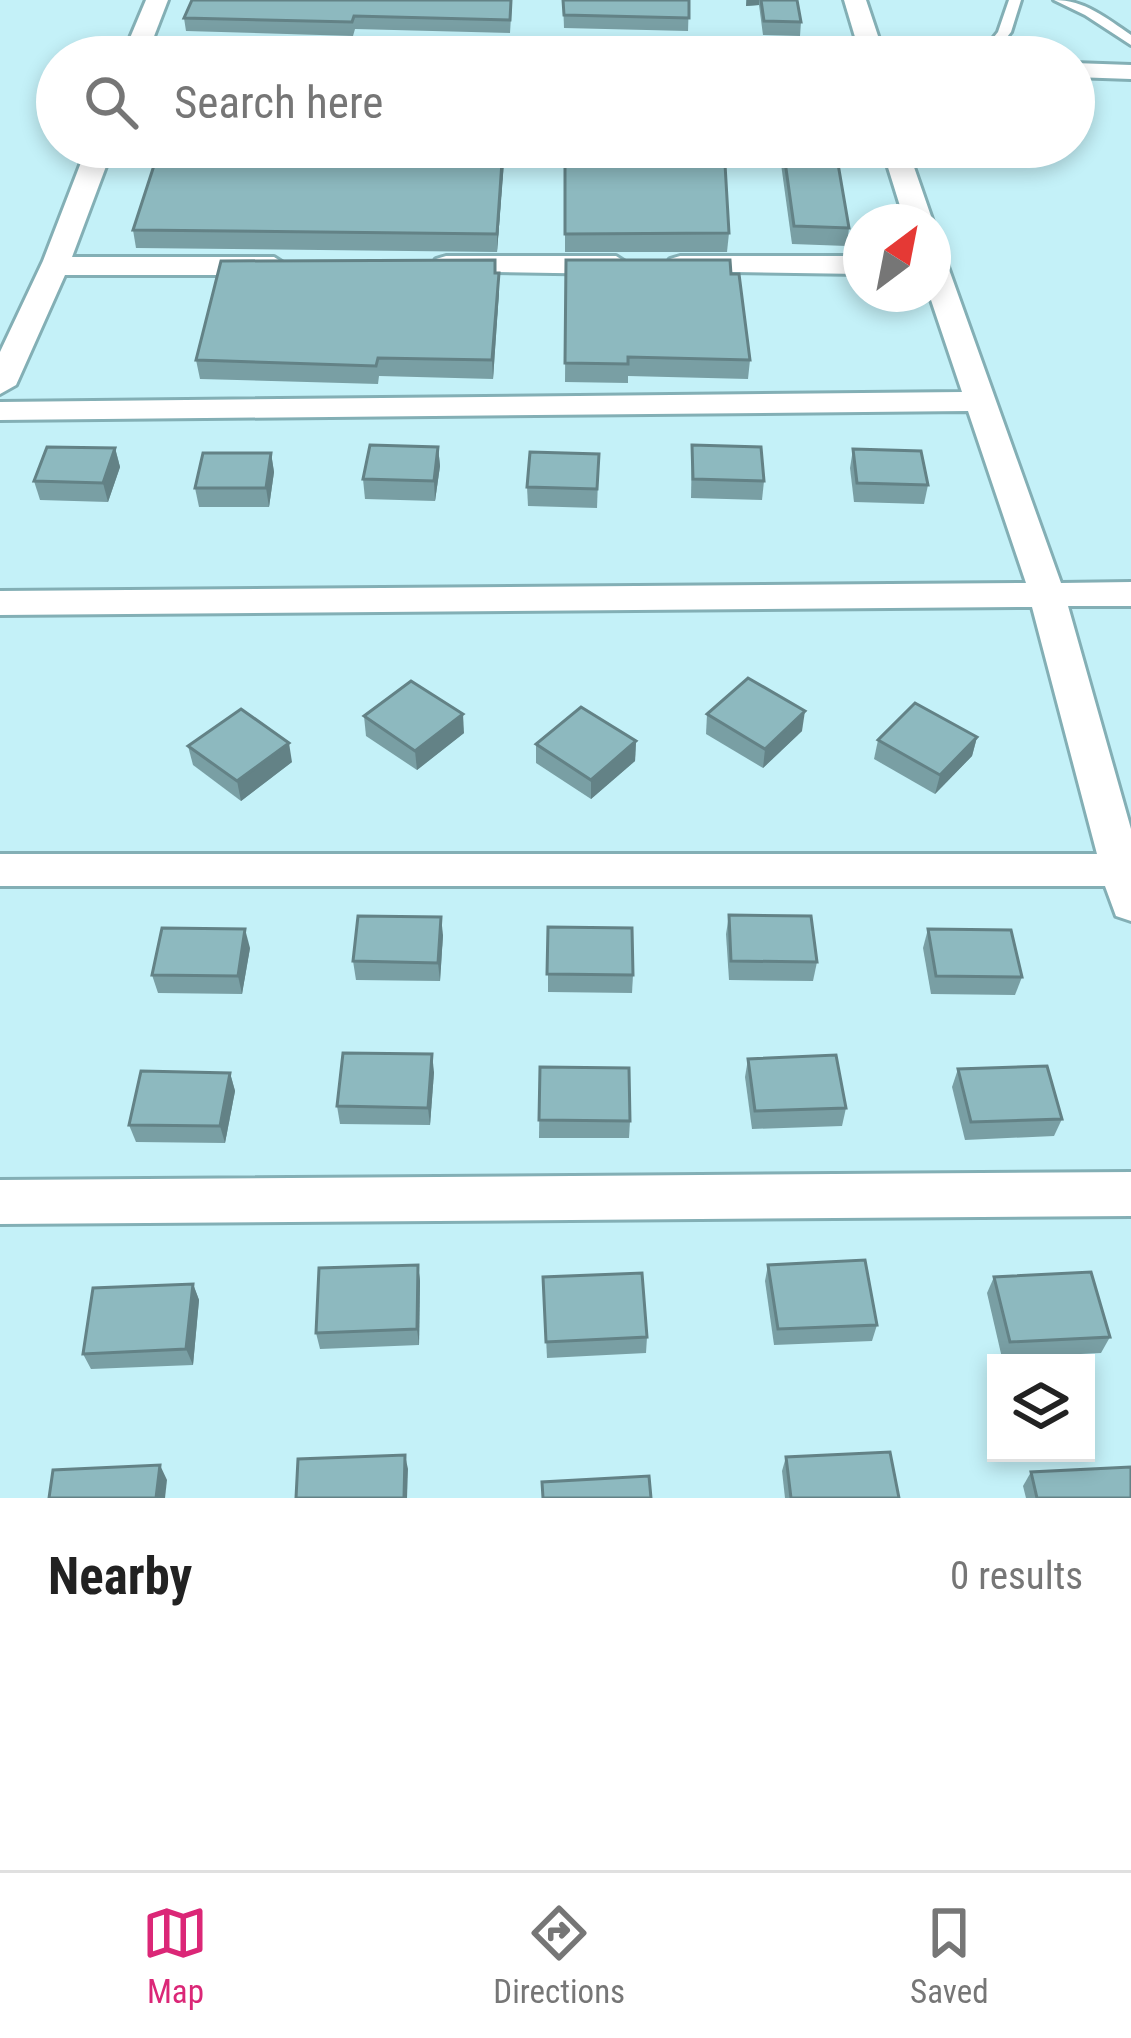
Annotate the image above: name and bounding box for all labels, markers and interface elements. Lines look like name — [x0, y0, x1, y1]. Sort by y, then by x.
search box — [36, 36, 1095, 168]
icon: search — [78, 69, 144, 135]
text: Search here — [174, 76, 383, 129]
north arrow — [843, 204, 951, 312]
map controls — [987, 1354, 1095, 1462]
button: layers — [987, 1354, 1095, 1462]
text: Nearby — [48, 1547, 192, 1606]
text: 0 results — [950, 1553, 1083, 1599]
tab: Map — [142, 1900, 208, 2011]
tab: Directions — [493, 1900, 625, 2011]
tab: Saved — [910, 1900, 989, 2011]

